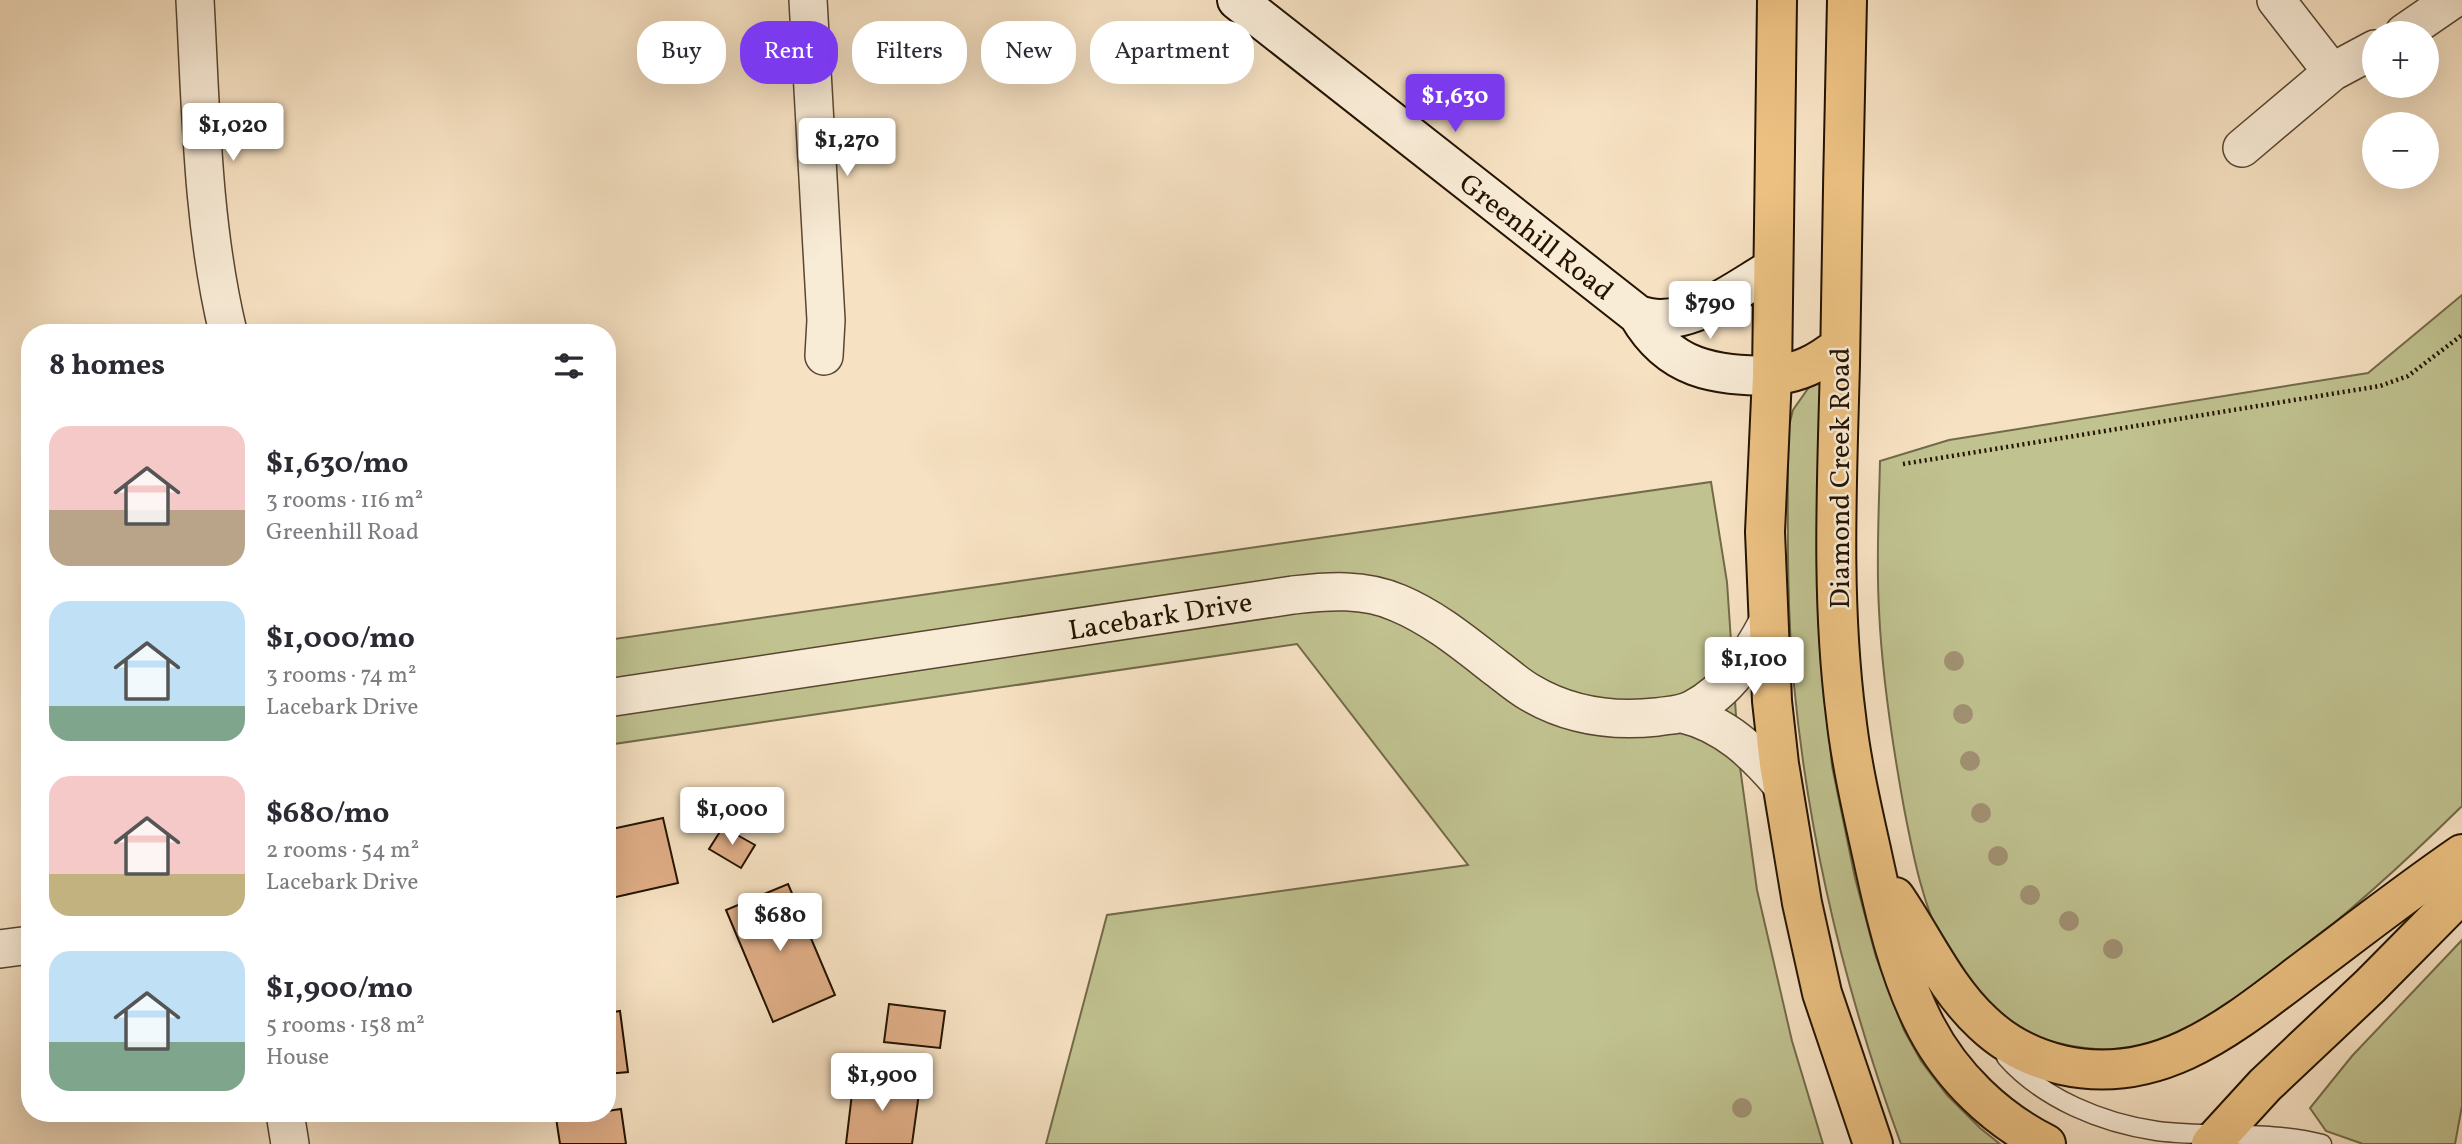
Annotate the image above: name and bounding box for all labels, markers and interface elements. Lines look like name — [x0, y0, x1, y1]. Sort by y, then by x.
chip: Buy — [637, 21, 726, 84]
chip: Rent — [740, 21, 838, 84]
chip: Filters — [852, 21, 967, 84]
chip: New — [981, 21, 1076, 84]
chip: Apartment — [1090, 21, 1254, 84]
map controls — [2362, 21, 2439, 189]
button: + — [2362, 21, 2439, 98]
pin: $1,630 — [1398, 74, 1512, 134]
text: $1,630 — [1422, 81, 1488, 113]
pin: $1,020 — [176, 104, 290, 163]
text: $1,020 — [199, 110, 267, 142]
button: − — [2362, 112, 2439, 189]
pin: $1,270 — [790, 118, 904, 178]
text: $1,270 — [815, 125, 879, 157]
street label: Greenhill Road — [1450, 165, 1621, 311]
pin: $790 — [1669, 282, 1751, 341]
text: $790 — [1685, 288, 1735, 320]
text: 8 homes — [49, 345, 165, 387]
icon: filters — [550, 347, 588, 385]
street label: Diamond Creek Road — [1822, 347, 1861, 609]
text: $1,630/mo — [266, 443, 408, 485]
icon: home — [105, 454, 189, 538]
text: 3 rooms · 116 m² — [266, 485, 423, 517]
text: Greenhill Road — [266, 517, 419, 549]
street label: Lacebark Drive — [1066, 584, 1255, 651]
text: $1,000/mo — [266, 618, 415, 660]
icon: home — [105, 629, 189, 713]
pin: $1,100 — [1697, 638, 1811, 697]
text: $1,100 — [1721, 644, 1787, 676]
text: 3 rooms · 74 m² — [266, 660, 416, 692]
text: Lacebark Drive — [266, 692, 419, 724]
pin: $1,000 — [675, 788, 789, 847]
text: $680/mo — [266, 793, 389, 835]
text: $1,000 — [696, 794, 768, 826]
icon: home — [105, 804, 189, 888]
text: 2 rooms · 54 m² — [266, 835, 419, 867]
text: Lacebark Drive — [266, 867, 419, 899]
pin: $680 — [739, 894, 821, 953]
text: $680 — [754, 900, 806, 932]
text: $1,900/mo — [266, 968, 413, 1010]
icon: home — [105, 979, 189, 1063]
text: 5 rooms · 158 m² — [266, 1010, 425, 1042]
text: House — [266, 1042, 329, 1074]
pin: $1,900 — [825, 1054, 939, 1113]
text: $1,900 — [847, 1060, 917, 1092]

